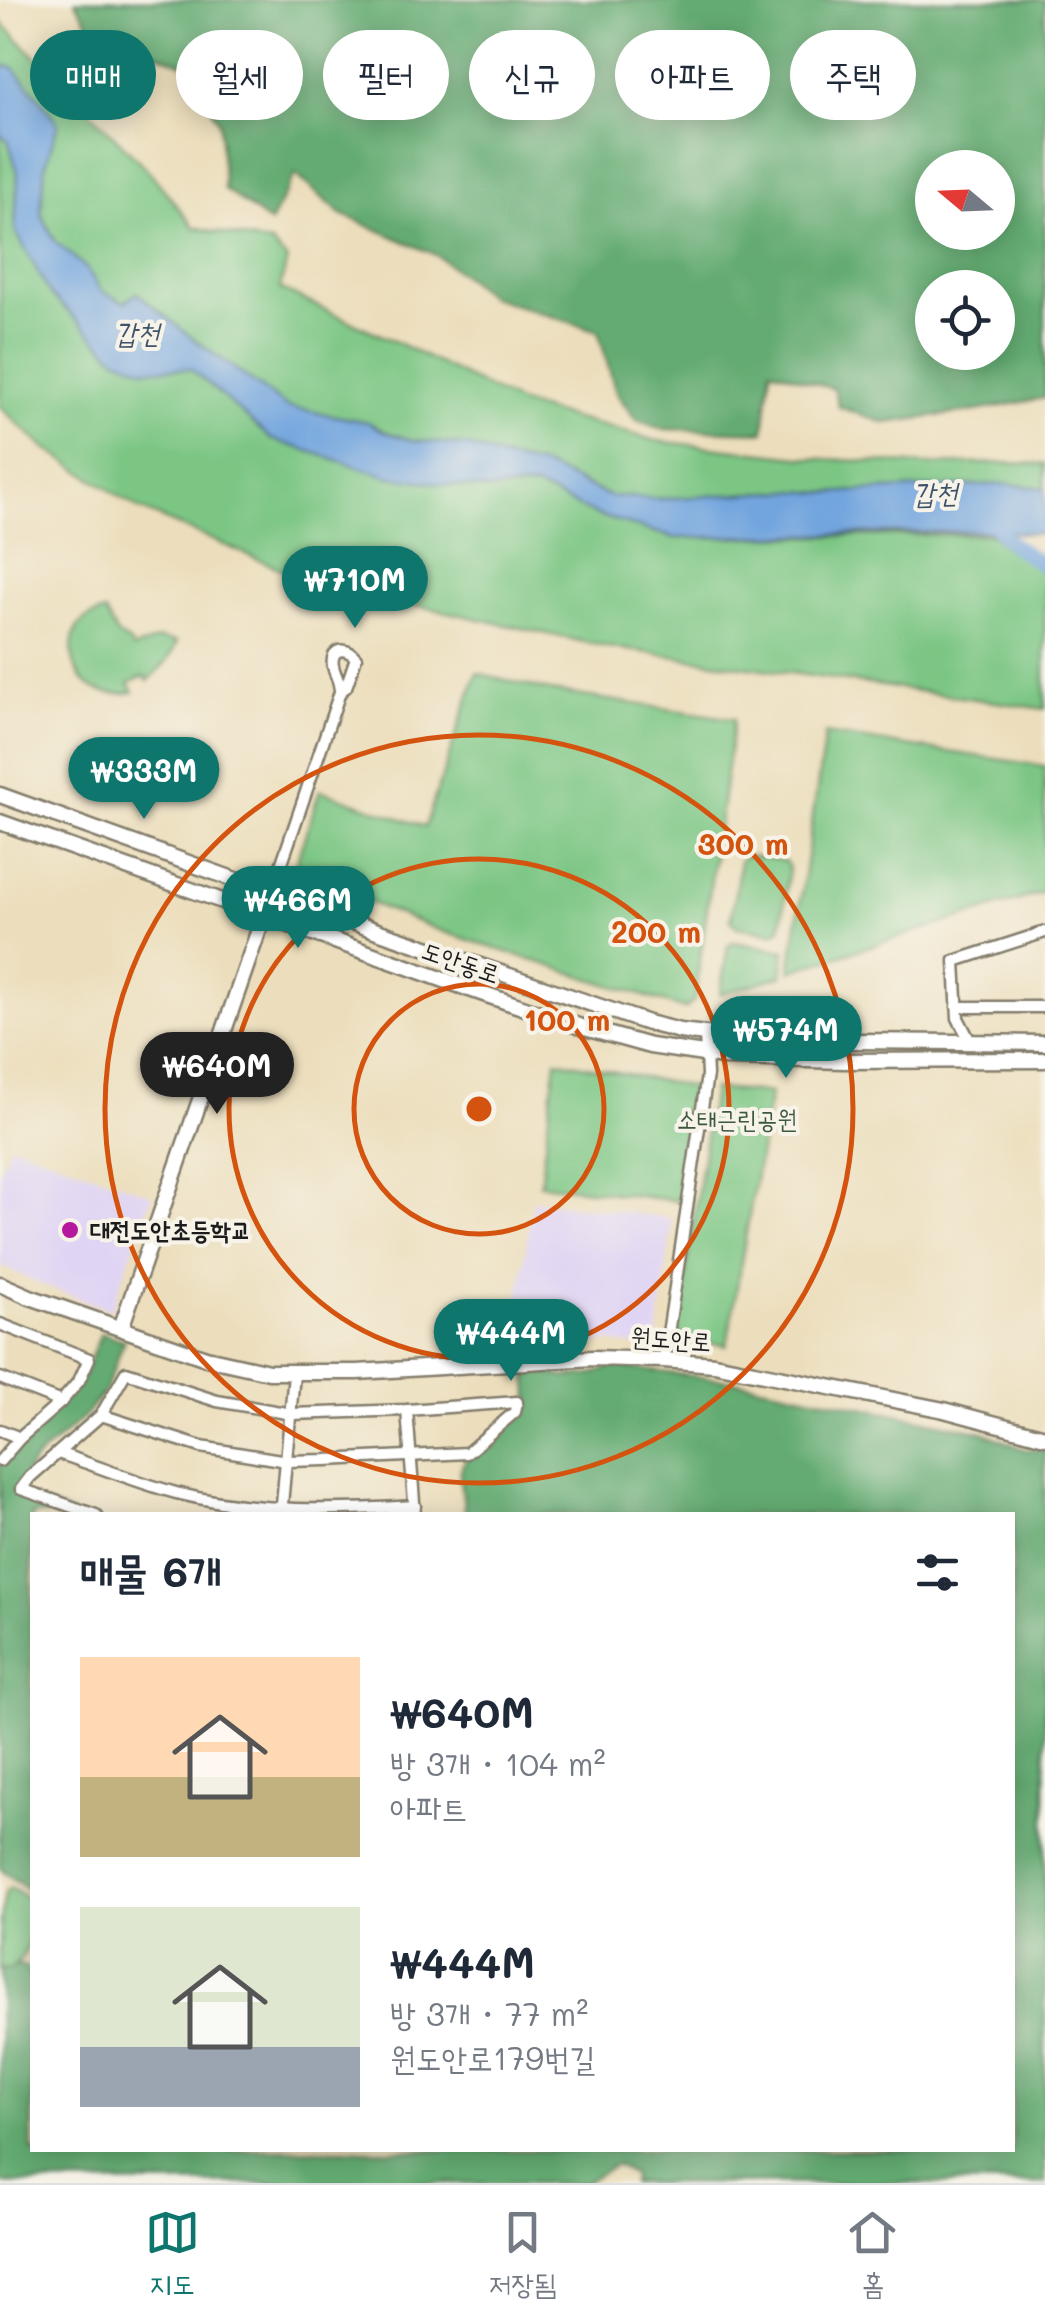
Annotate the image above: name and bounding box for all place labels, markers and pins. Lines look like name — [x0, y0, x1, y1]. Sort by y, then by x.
pin: ₩710M — [285, 546, 425, 631]
pin: ₩333M — [74, 737, 214, 822]
pin: ₩466M — [228, 866, 368, 951]
pin: ₩574M — [716, 996, 856, 1081]
pin: ₩640M — [147, 1032, 287, 1117]
centre of rings — [461, 1091, 497, 1127]
place label: 대전도안초등학교 — [90, 1213, 251, 1245]
marker: 대전도안초등학교 — [59, 1219, 81, 1241]
pin: ₩444M — [441, 1299, 581, 1384]

